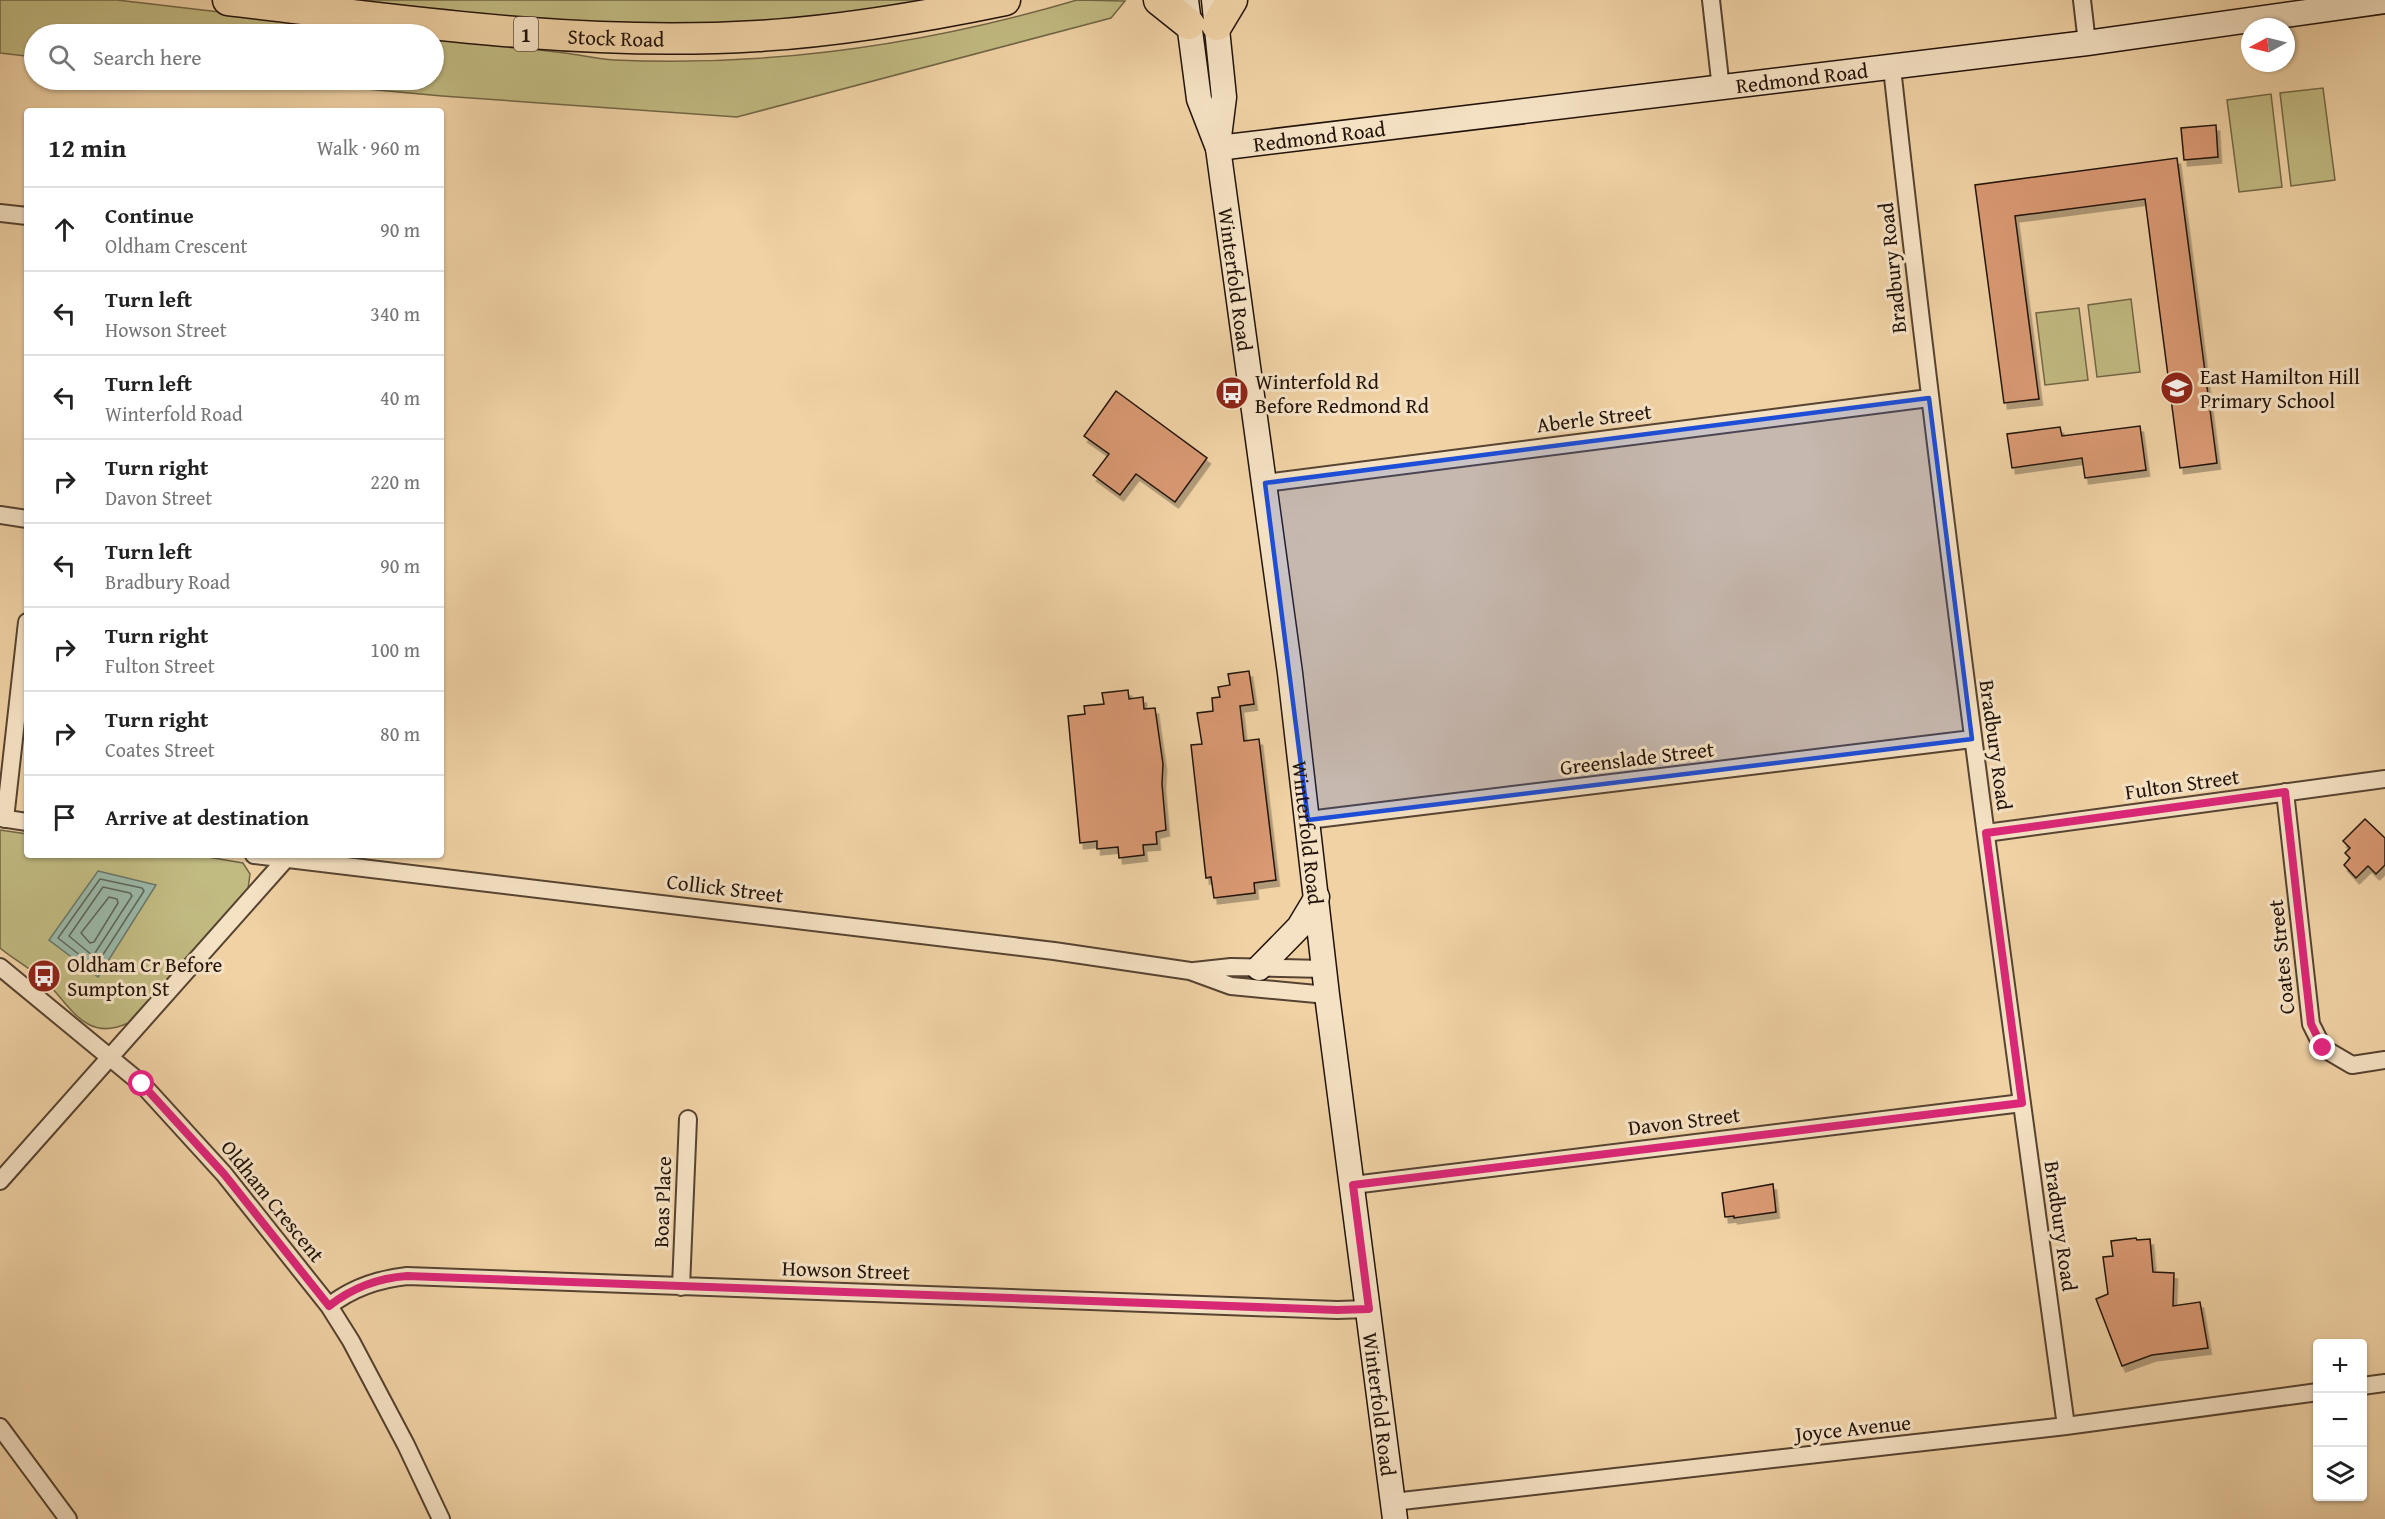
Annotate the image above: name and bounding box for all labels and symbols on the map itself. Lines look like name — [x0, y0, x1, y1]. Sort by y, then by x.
road number: 1 — [514, 17, 538, 51]
north arrow — [2241, 18, 2295, 72]
street label: Stock Road — [567, 20, 665, 54]
street label: Redmond Road — [1734, 54, 1870, 101]
street label: Redmond Road — [1252, 112, 1388, 159]
street label: Bradbury Road — [1870, 200, 1914, 335]
street label: Winterfold Road — [1211, 206, 1261, 354]
place label: East Hamilton Hill Primary School — [2200, 361, 2360, 416]
place label: Winterfold Rd Before Redmond Rd — [1255, 366, 1430, 421]
school or university icon: East Hamilton Hill Primary School — [2159, 370, 2195, 406]
bus stop icon: Winterfold Rd Before Redmond Rd — [1214, 375, 1250, 411]
street label: Aberle Street — [1535, 395, 1654, 440]
street label: Bradbury Road — [1972, 678, 2021, 813]
street label: Greenslade Street — [1558, 733, 1716, 783]
street label: Winterfold Road — [1285, 759, 1332, 907]
street label: Fulton Street — [2123, 761, 2242, 807]
street label: Collick Street — [665, 865, 786, 911]
street label: Coates Street — [2259, 897, 2302, 1016]
place label: Oldham Cr Before Sumpton St — [67, 949, 223, 1004]
bus stop icon: Oldham Cr Before Sumpton St — [26, 958, 62, 994]
route end — [2309, 1034, 2335, 1060]
route start — [128, 1070, 154, 1096]
street label: Davon Street — [1626, 1099, 1742, 1143]
street label: Oldham Crescent — [214, 1133, 333, 1269]
street label: Boas Place — [645, 1155, 679, 1248]
street label: Bradbury Road — [2037, 1159, 2086, 1294]
street label: Howson Street — [782, 1252, 911, 1288]
street label: Winterfold Road — [1355, 1330, 1405, 1479]
street label: Joyce Avenue — [1791, 1407, 1912, 1450]

